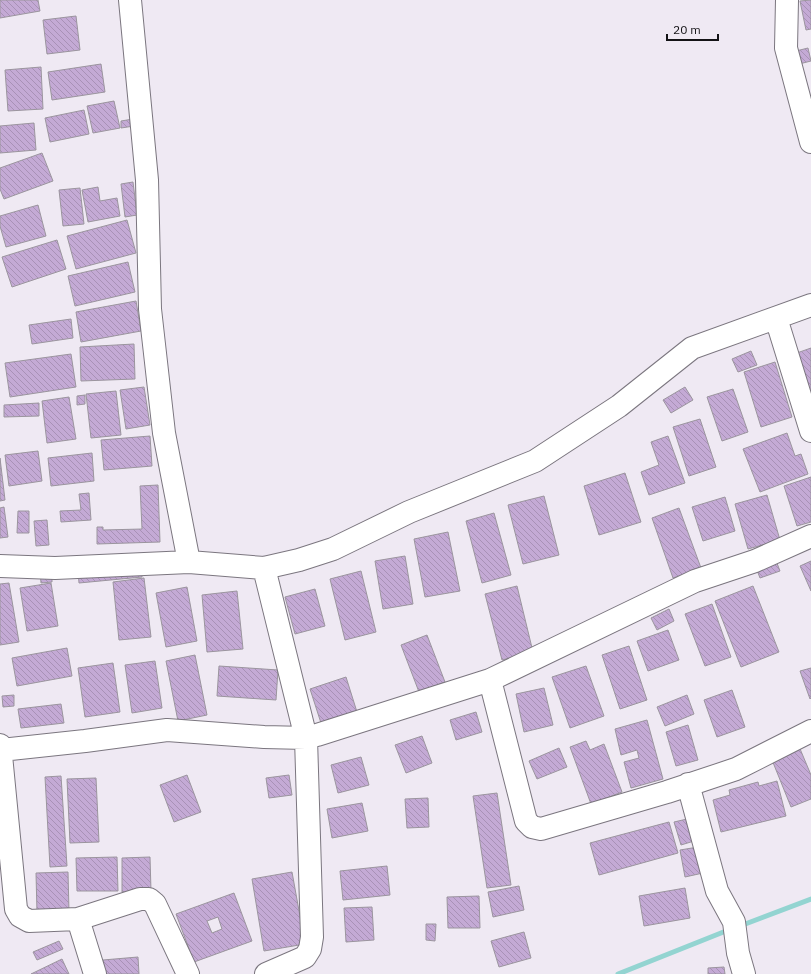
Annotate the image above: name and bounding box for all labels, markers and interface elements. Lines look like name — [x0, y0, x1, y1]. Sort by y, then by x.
scale bar — [667, 16, 718, 42]
text: 20 m — [673, 22, 701, 37]

